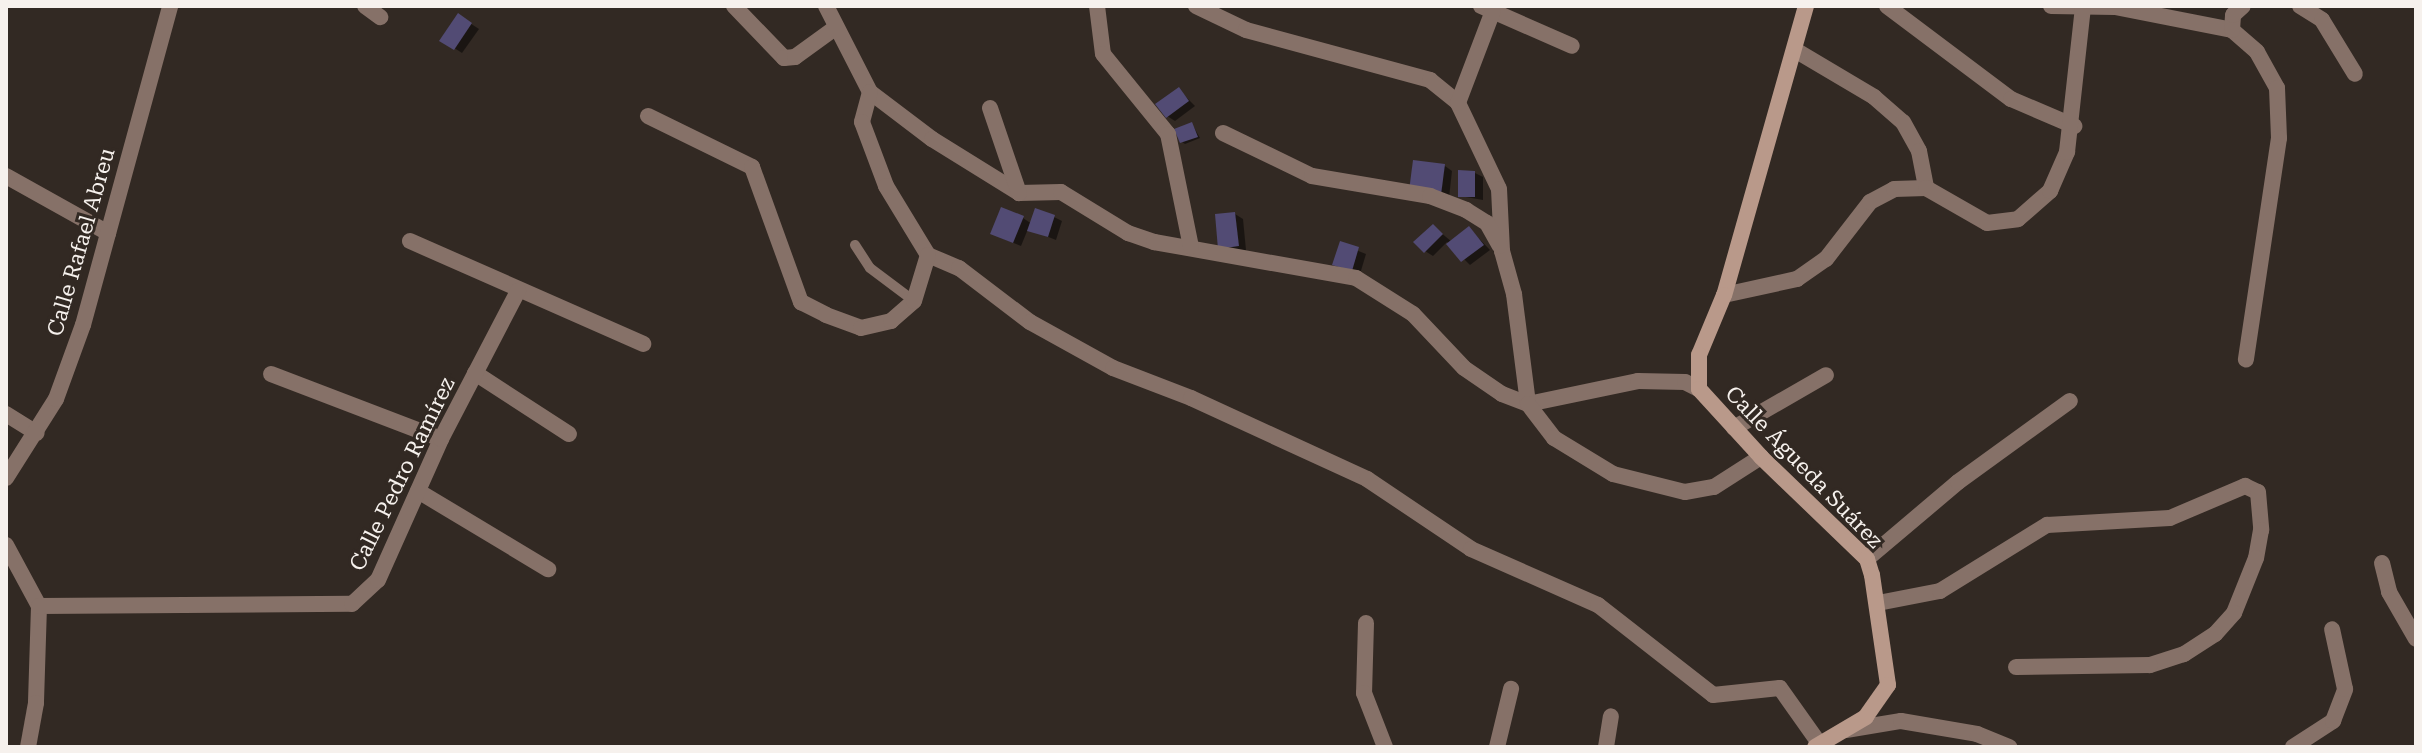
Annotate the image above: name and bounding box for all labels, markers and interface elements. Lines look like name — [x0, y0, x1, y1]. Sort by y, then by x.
street label: Calle Rafael Abreu — [41, 145, 121, 339]
street label: Calle Pedro Ramírez — [344, 373, 460, 575]
street label: Calle Águeda Suárez — [1720, 380, 1888, 554]

